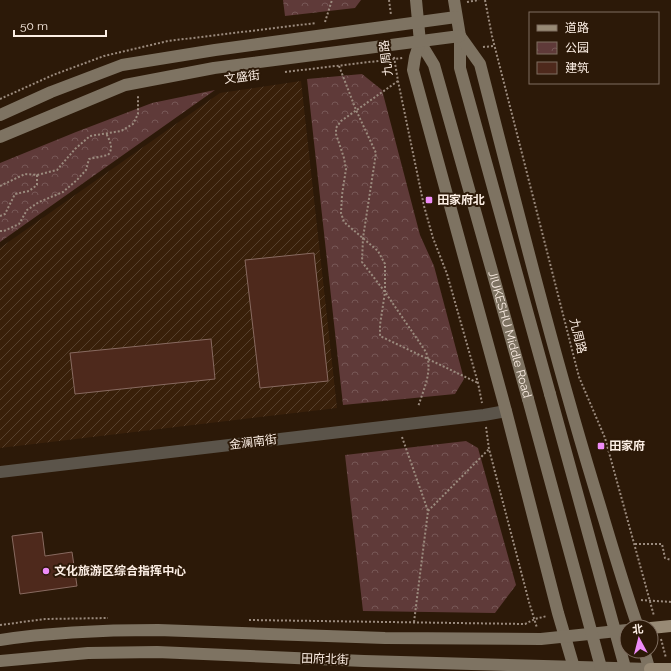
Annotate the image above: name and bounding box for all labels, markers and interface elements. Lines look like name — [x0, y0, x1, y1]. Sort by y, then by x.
scale bar — [14, 12, 106, 38]
legend — [529, 12, 659, 84]
text: 50 m — [20, 19, 48, 33]
text: 道路 — [565, 21, 589, 35]
street label: 九周路 — [377, 39, 395, 77]
text: 公园 — [565, 41, 589, 55]
text: 建筑 — [565, 61, 589, 75]
street label: 文盛街 — [223, 68, 261, 86]
place label: 田家府北 — [437, 193, 485, 207]
marker: 田家府北 — [424, 195, 434, 205]
street label: JIUKESHU Middle Road — [485, 269, 534, 400]
street label: 九周路 — [567, 317, 589, 355]
street label: 金澜南街 — [228, 432, 278, 452]
place label: 田家府 — [609, 439, 645, 453]
marker: 田家府 — [596, 441, 606, 451]
place label: 文化旅游区综合指挥中心 — [54, 564, 186, 578]
marker: 文化旅游区综合指挥中心 — [41, 566, 51, 576]
north arrow — [619, 619, 659, 659]
text: 北 — [632, 622, 644, 637]
street label: 田府北街 — [301, 651, 349, 667]

